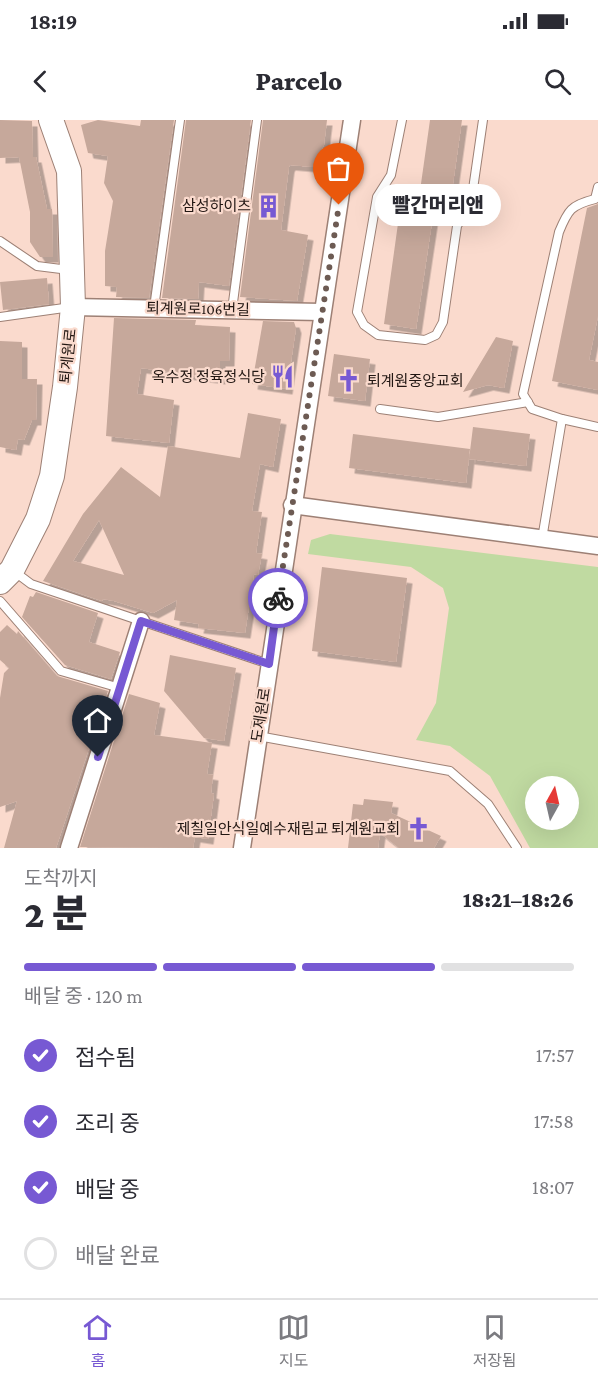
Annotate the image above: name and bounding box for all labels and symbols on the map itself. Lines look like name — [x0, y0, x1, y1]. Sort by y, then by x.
pin — [313, 143, 364, 205]
callout: 빨간머리앤 — [375, 184, 501, 226]
building icon: 삼성하이츠 — [256, 193, 282, 219]
place label: 삼성하이츠 — [182, 198, 251, 214]
street label: 퇴계원로106번길 — [146, 300, 250, 318]
street label: 퇴계원로 — [57, 328, 79, 384]
restaurant icon: 옥수정 정육정식당 — [270, 364, 296, 390]
church icon: 퇴계원중앙교회 — [336, 368, 362, 394]
place label: 옥수정 정육정식당 — [152, 369, 265, 385]
place label: 퇴계원중앙교회 — [367, 373, 464, 389]
courier — [248, 568, 308, 628]
street label: 도제원로 — [249, 686, 273, 744]
pin — [72, 695, 123, 757]
north arrow — [525, 776, 579, 830]
church icon: 제칠일안식일예수재림교 퇴계원교회 — [405, 816, 431, 842]
place label: 제칠일안식일예수재림교 퇴계원교회 — [176, 820, 400, 837]

